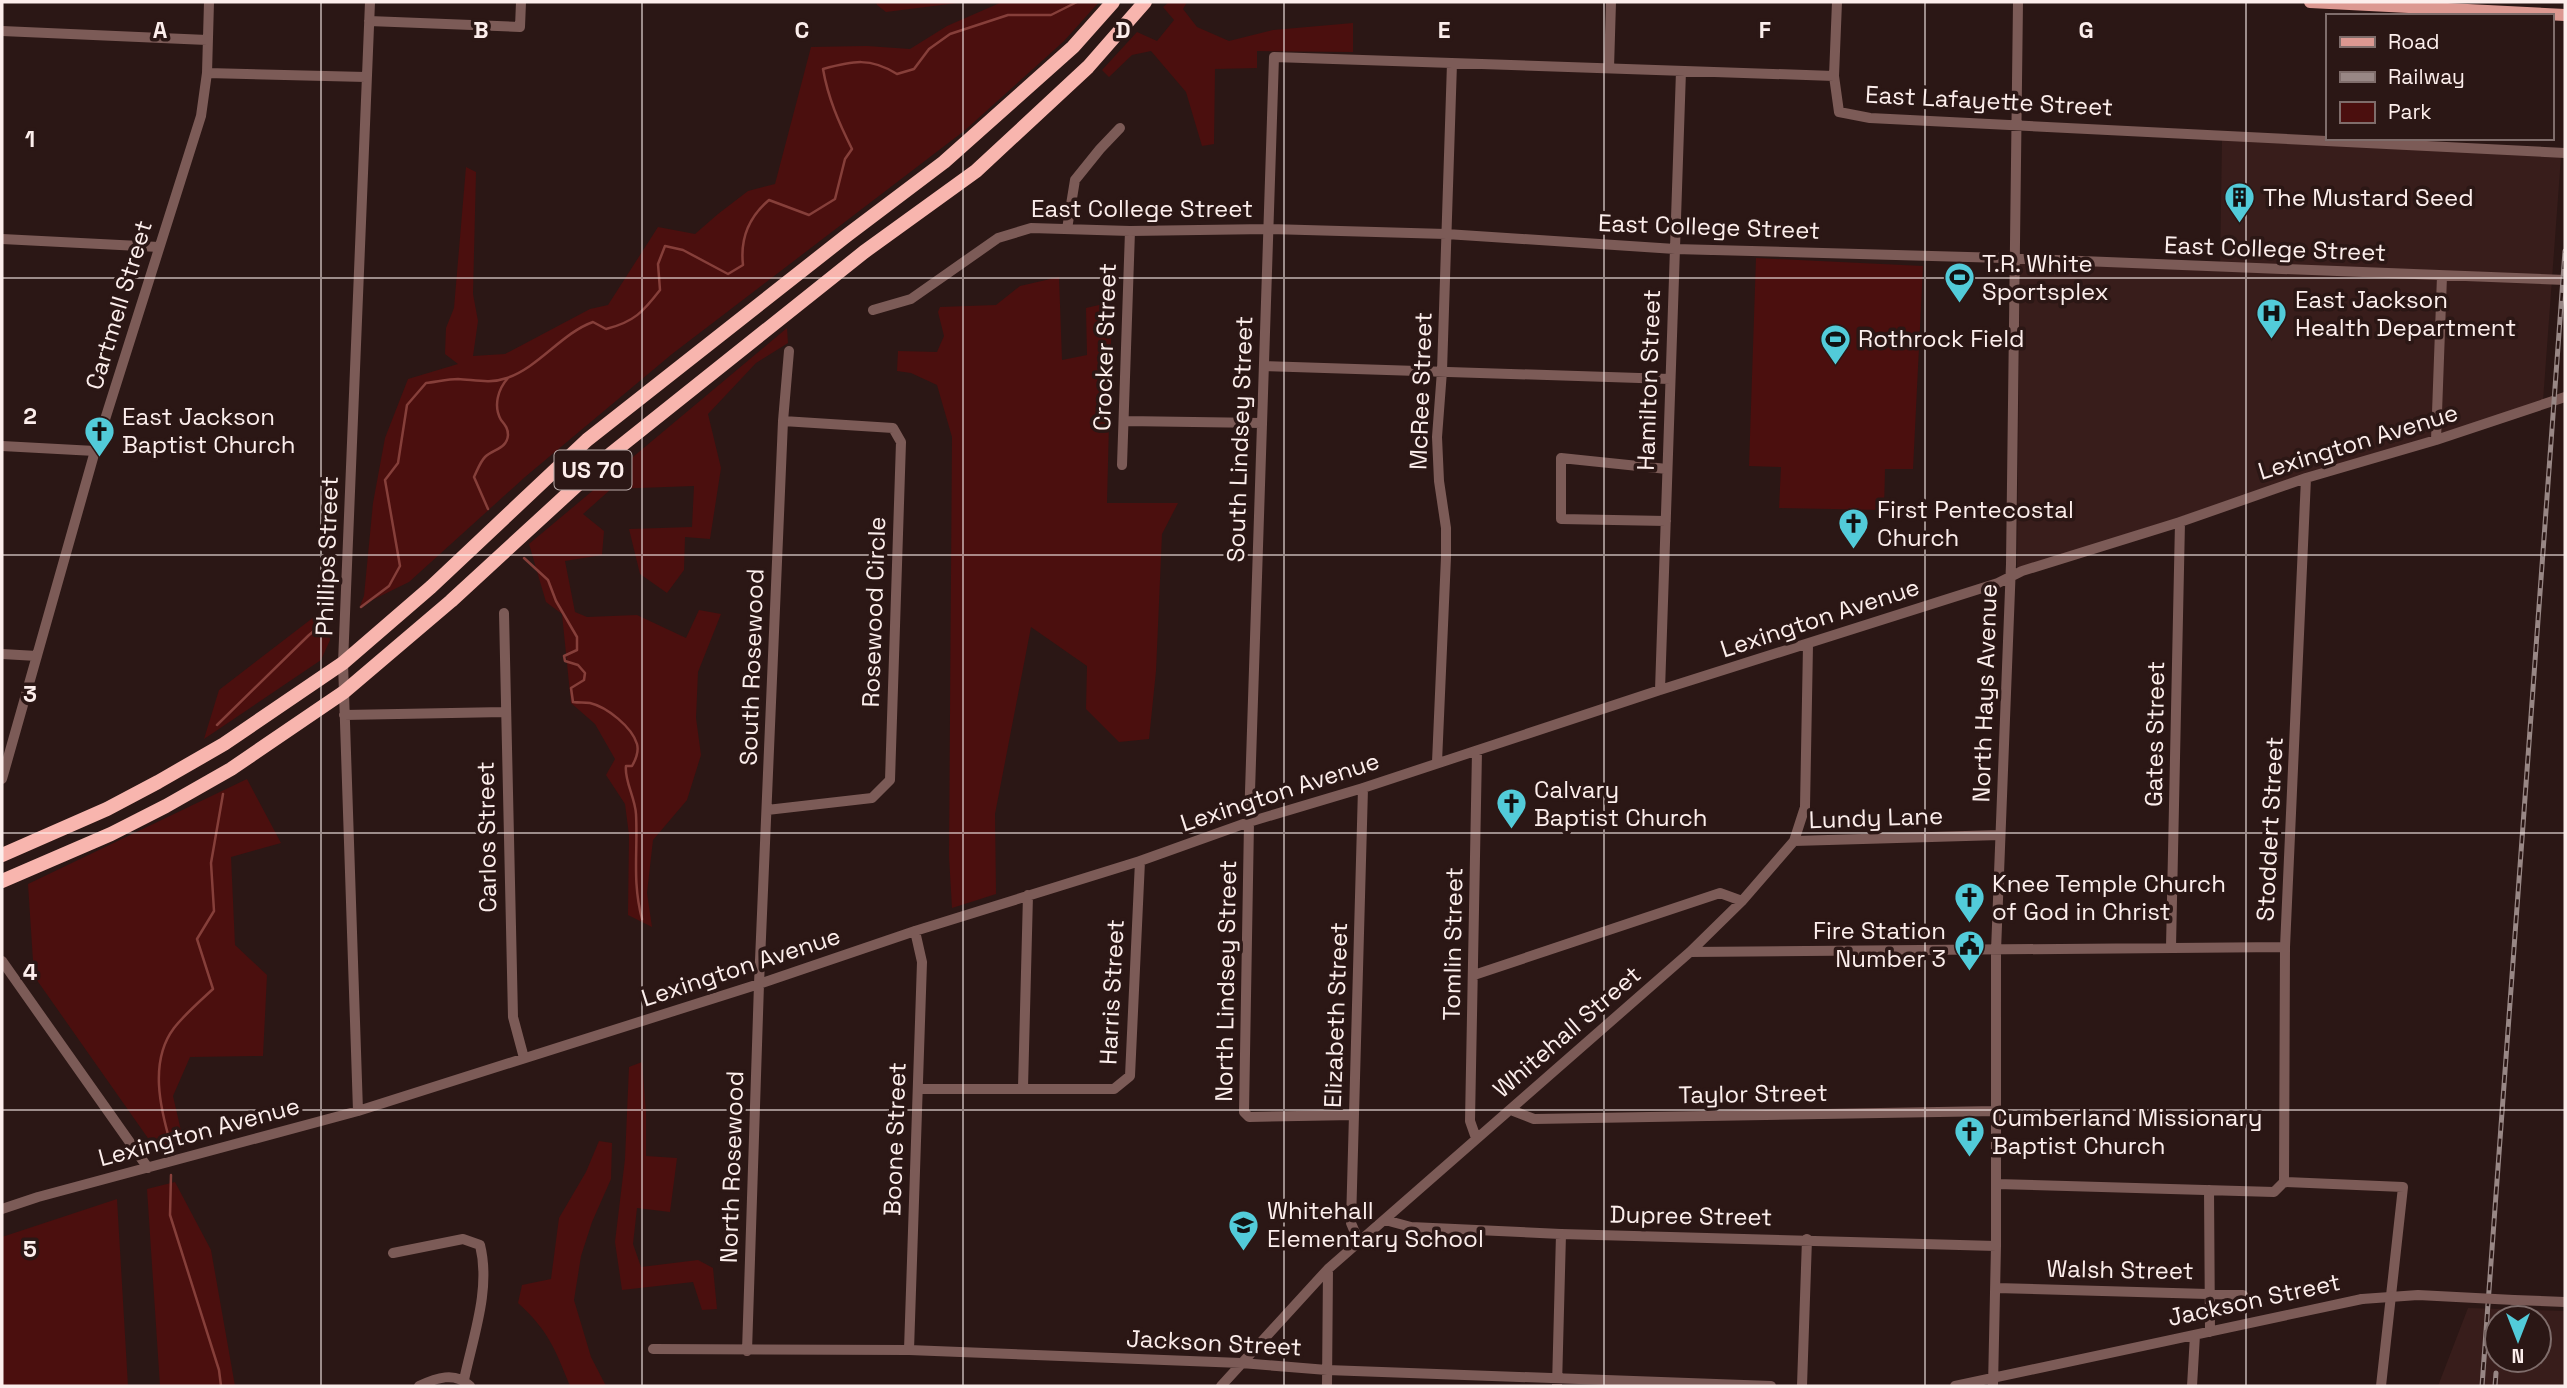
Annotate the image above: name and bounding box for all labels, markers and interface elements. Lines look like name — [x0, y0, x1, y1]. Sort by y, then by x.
legend — [2326, 14, 2553, 140]
text: A — [153, 15, 168, 45]
text: B — [473, 15, 489, 45]
text: C — [795, 15, 809, 45]
text: D — [1115, 15, 1131, 45]
text: E — [1438, 15, 1450, 45]
text: F — [1759, 15, 1771, 45]
text: G — [2078, 15, 2094, 45]
text: Road — [2388, 28, 2440, 55]
text: Railway — [2388, 63, 2465, 90]
street label: East Lafayette Street — [1864, 79, 2114, 122]
text: Park — [2388, 98, 2432, 125]
text: 1 — [25, 124, 35, 154]
building icon: The Mustard Seed — [2223, 181, 2257, 225]
place label: The Mustard Seed — [2263, 182, 2474, 213]
street label: East College Street — [1031, 193, 1253, 224]
street label: East College Street — [1597, 207, 1821, 246]
street label: Cartmell Street — [78, 216, 159, 393]
street label: East College Street — [2163, 229, 2387, 268]
place label: T.R. White Sportsplex — [1982, 248, 2109, 307]
sports icon: T.R. White Sportsplex — [1942, 261, 1976, 305]
street label: Crocker Street — [1086, 262, 1123, 432]
place label: East Jackson Health Department — [2295, 284, 2516, 343]
street label: Hamilton Street — [1630, 289, 1667, 471]
hospital icon: East Jackson Health Department — [2255, 297, 2289, 341]
street label: McRee Street — [1402, 311, 1439, 471]
street label: South Lindsey Street — [1220, 315, 1259, 563]
sports icon: Rothrock Field — [1818, 322, 1852, 366]
place label: Rothrock Field — [1858, 323, 2025, 354]
street label: Lexington Avenue — [2254, 396, 2462, 487]
text: 2 — [23, 401, 37, 431]
place label: East Jackson Baptist Church — [122, 401, 295, 460]
church icon: East Jackson Baptist Church — [82, 414, 116, 458]
road number: US 70 — [554, 450, 632, 490]
street label: Phillips Street — [308, 475, 345, 637]
place label: First Pentecostal Church — [1877, 494, 2074, 553]
church icon: First Pentecostal Church — [1837, 507, 1871, 551]
street label: Rosewood Circle — [855, 516, 892, 708]
street label: South Rosewood — [733, 568, 770, 766]
street label: Lexington Avenue — [1716, 571, 1923, 664]
street label: North Hays Avenue — [1965, 583, 2004, 803]
street label: Gates Street — [2138, 661, 2171, 807]
text: 3 — [23, 679, 37, 709]
street label: Stoddert Street — [2249, 736, 2290, 922]
street label: Lexington Avenue — [1176, 745, 1383, 838]
street label: Carlos Street — [470, 761, 503, 913]
place label: Calvary Baptist Church — [1534, 774, 1707, 833]
church icon: Calvary Baptist Church — [1494, 787, 1528, 831]
street label: Lundy Lane — [1808, 800, 1944, 835]
street label: North Lindsey Street — [1208, 860, 1243, 1102]
street label: Tomlin Street — [1436, 867, 1469, 1021]
place label: Knee Temple Church of God in Christ — [1992, 868, 2226, 927]
church icon: Knee Temple Church of God in Christ — [1952, 881, 1986, 925]
place label: Fire Station Number 3 — [1813, 915, 1946, 974]
street label: Harris Street — [1092, 918, 1131, 1066]
street label: Lexington Avenue — [637, 920, 844, 1013]
street label: Elizabeth Street — [1317, 922, 1354, 1108]
public building icon: Fire Station Number 3 — [1952, 928, 1986, 972]
text: 4 — [23, 957, 38, 987]
street label: Whitehall Street — [1486, 959, 1647, 1104]
street label: Boone Street — [876, 1062, 913, 1216]
street label: North Rosewood — [713, 1070, 750, 1264]
street label: Taylor Street — [1678, 1077, 1828, 1110]
street label: Lexington Avenue — [95, 1090, 303, 1173]
place label: Cumberland Missionary Baptist Church — [1992, 1102, 2262, 1161]
church icon: Cumberland Missionary Baptist Church — [1952, 1115, 1986, 1159]
place label: Whitehall Elementary School — [1267, 1195, 1484, 1254]
street label: Dupree Street — [1609, 1199, 1773, 1232]
school or university icon: Whitehall Elementary School — [1227, 1208, 1261, 1252]
text: 5 — [23, 1234, 37, 1264]
street label: Walsh Street — [2046, 1253, 2194, 1286]
street label: Jackson Street — [2165, 1266, 2343, 1333]
north arrow — [2483, 1304, 2553, 1374]
street label: Jackson Street — [1125, 1322, 1303, 1363]
text: N — [2512, 1343, 2524, 1368]

